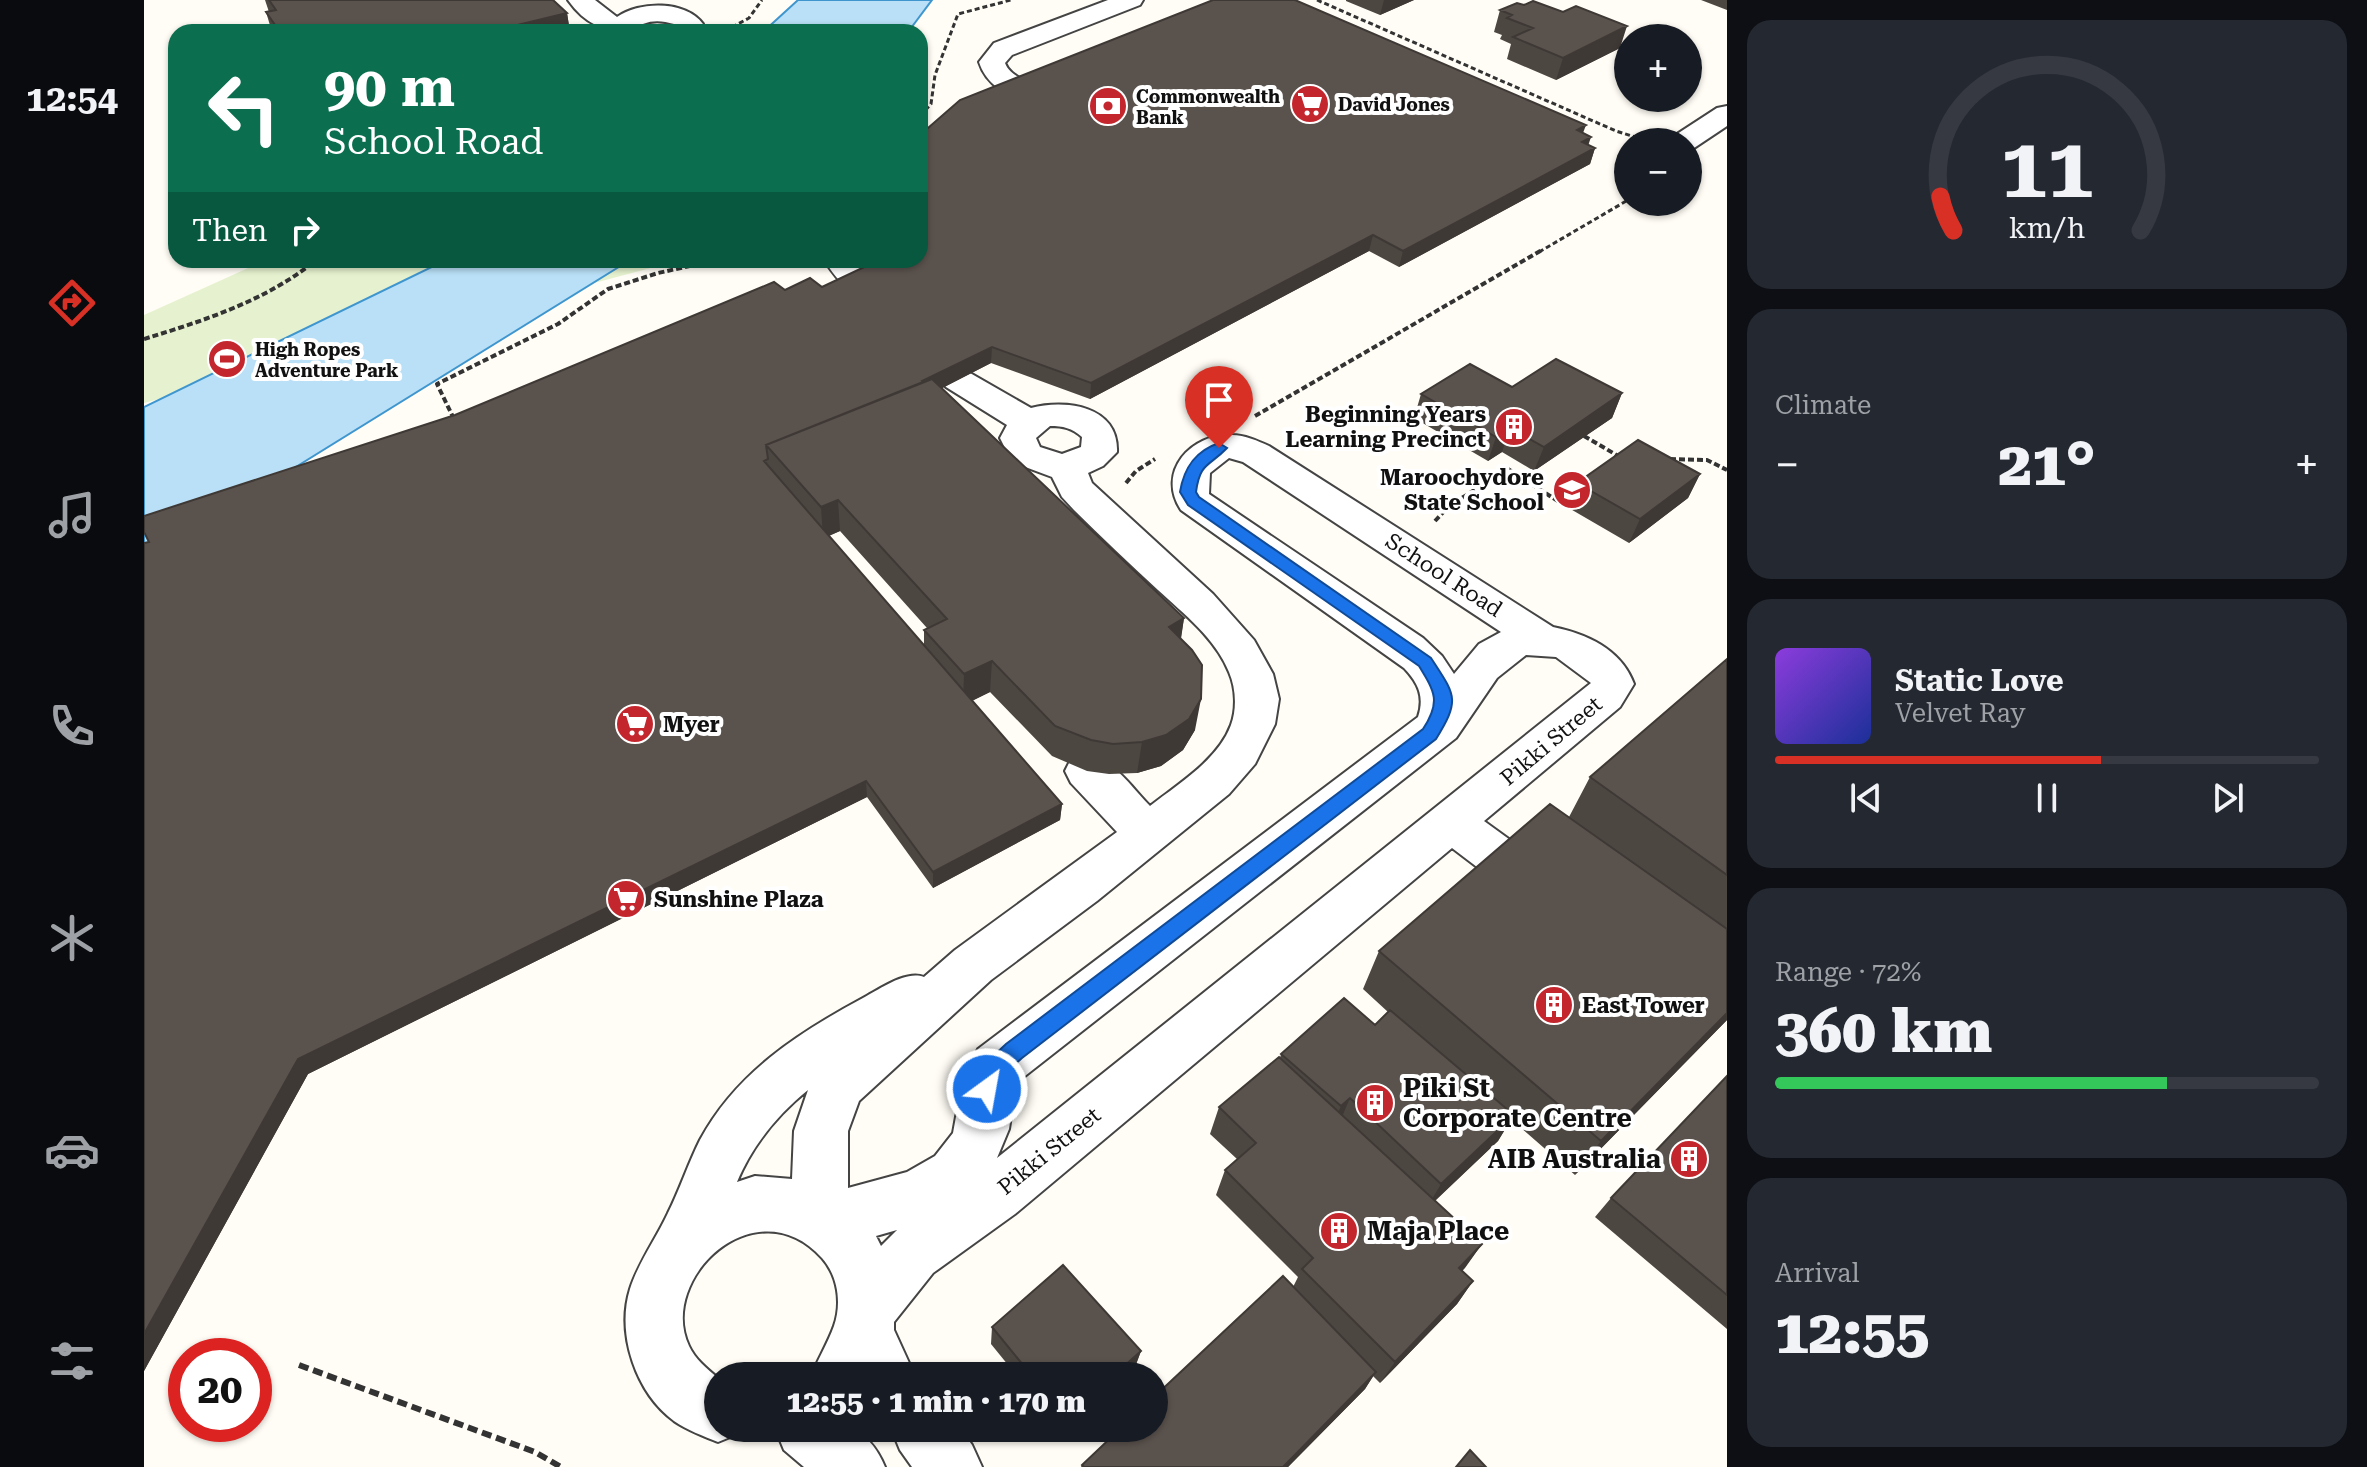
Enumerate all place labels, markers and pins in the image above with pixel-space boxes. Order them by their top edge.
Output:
supermarket icon: David Jones [1289,83,1331,125]
bank icon: Commonwealth Bank [1087,85,1129,127]
place label: Commonwealth Bank [1136,86,1280,128]
place label: David Jones [1338,94,1450,115]
sports icon: High Ropes Adventure Park [206,338,248,380]
place label: High Ropes Adventure Park [255,339,399,381]
pin [1185,366,1253,448]
place label: Beginning Years Learning Precinct [1285,402,1486,452]
building icon: Beginning Years Learning Precinct [1493,406,1535,448]
place label: Maroochydore State School [1380,465,1544,515]
school or university icon: Maroochydore State School [1551,469,1593,511]
supermarket icon: Myer [614,703,656,745]
place label: Myer [663,712,720,737]
supermarket icon: Sunshine Plaza [605,878,647,920]
place label: Sunshine Plaza [654,887,824,912]
building icon: East Tower [1533,984,1575,1026]
place label: East Tower [1582,993,1705,1018]
place label: Piki St Corporate Centre [1403,1073,1632,1133]
building icon: Piki St Corporate Centre [1354,1082,1396,1124]
building icon: AIB Australia [1668,1138,1710,1180]
place label: AIB Australia [1488,1144,1661,1174]
building icon: Maja Place [1318,1210,1360,1252]
place label: Maja Place [1367,1216,1509,1246]

